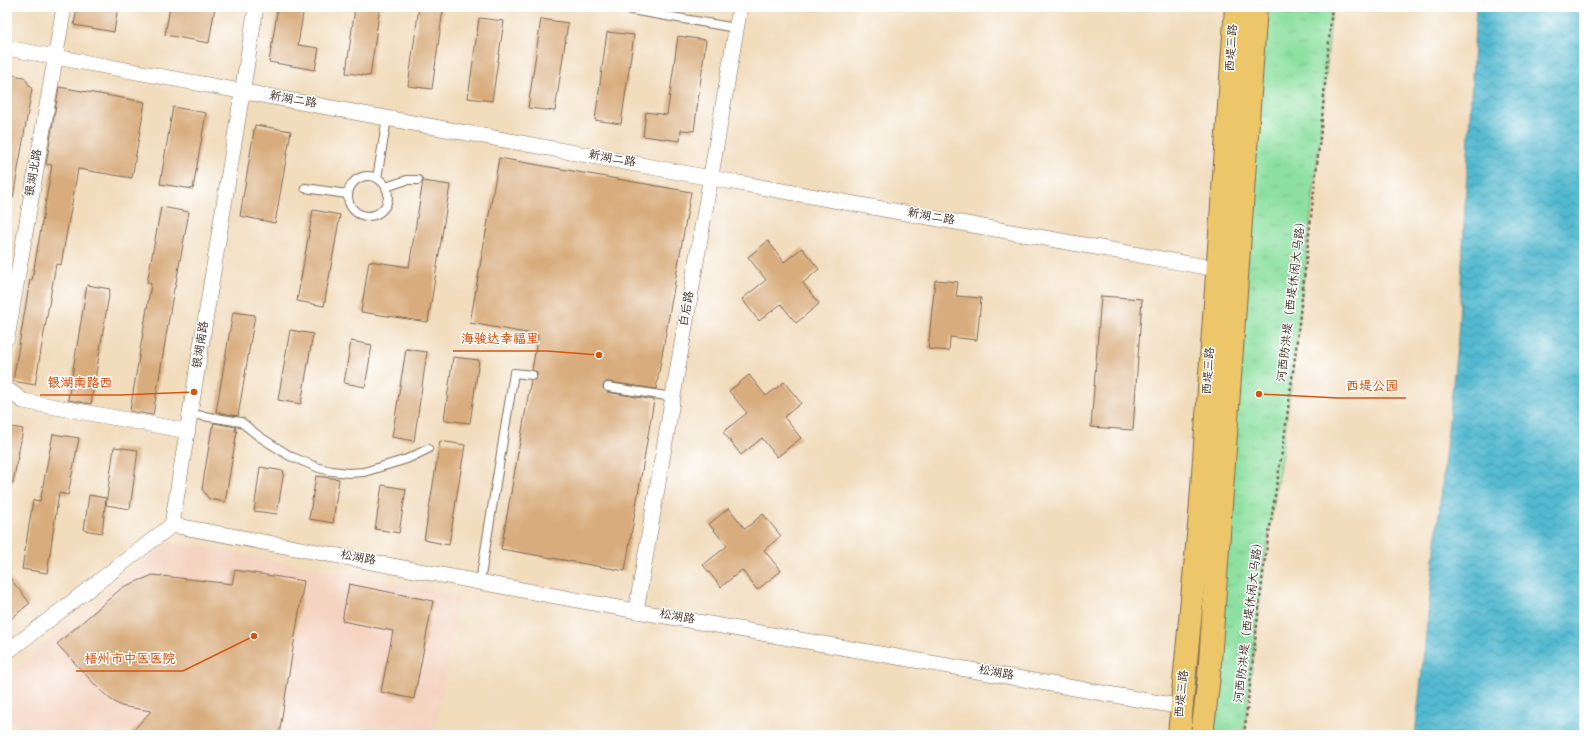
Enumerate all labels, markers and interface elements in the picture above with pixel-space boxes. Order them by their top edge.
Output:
street label: 西堤三路 [1223,23,1242,72]
street label: 新湖二路 [268,89,318,112]
street label: 银湖北路 [23,148,46,198]
street label: 新湖二路 [587,148,637,171]
street label: 新湖二路 [906,206,956,229]
street label: 河西防洪堤（西堤休闲大马路） [1275,215,1310,383]
street label: 白后路 [677,290,698,328]
street label: 银湖南路 [190,320,213,370]
callout: 海骏达幸福里 [453,326,547,351]
text: 海骏达幸福里 [461,332,539,348]
street label: 西堤三路 [1200,346,1219,395]
callout: 银湖南路西 [40,370,121,395]
callout: 西堤公园 [1338,373,1406,398]
text: 银湖南路西 [47,376,113,392]
text: 西堤公园 [1346,379,1398,395]
street label: 河西防洪堤（西堤休闲大马路） [1232,536,1267,704]
street label: 松湖路 [339,548,377,569]
street label: 松湖路 [658,607,696,628]
callout: 梧州市中医医院 [76,646,183,671]
text: 梧州市中医医院 [84,651,176,668]
street label: 松湖路 [977,663,1015,684]
street label: 西堤三路 [1173,669,1192,719]

